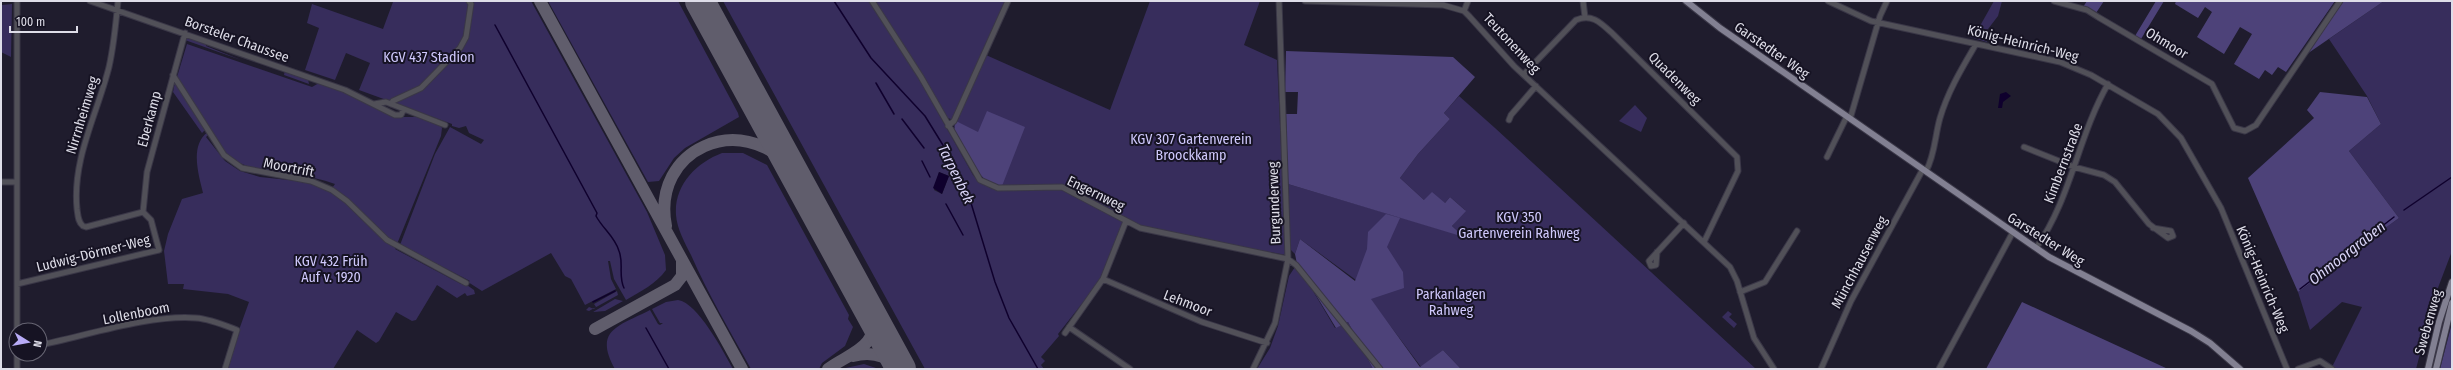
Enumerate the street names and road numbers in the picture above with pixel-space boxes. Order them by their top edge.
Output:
street label: Teutonenweg [1479,10,1544,77]
street label: Borsteler Chaussee [182,13,291,66]
street label: Garstedter Weg [1731,18,1813,83]
street label: König-Heinrich-Weg [1965,21,2081,66]
street label: Ohmoor [2142,24,2191,63]
street label: Quadenweg [1645,48,1705,108]
street label: Nirrnheimweg [63,74,102,156]
street label: Eberkamp [134,89,165,149]
street label: Kimbernstraße [2040,121,2087,206]
street label: Moortrift [262,154,316,181]
street label: Burgunderweg [1265,161,1284,245]
street label: Engernweg [1064,172,1128,215]
street label: Garstedter Weg [2004,209,2088,270]
street label: Münchhausenweg [1828,213,1891,311]
street label: König-Heinrich-Weg [2232,223,2293,335]
street label: Ludwig-Dörmer-Weg [34,231,152,276]
street label: Lehmoor [1161,286,1215,321]
street label: Swebenweg [2411,287,2446,357]
street label: Lollenboom [101,299,171,328]

